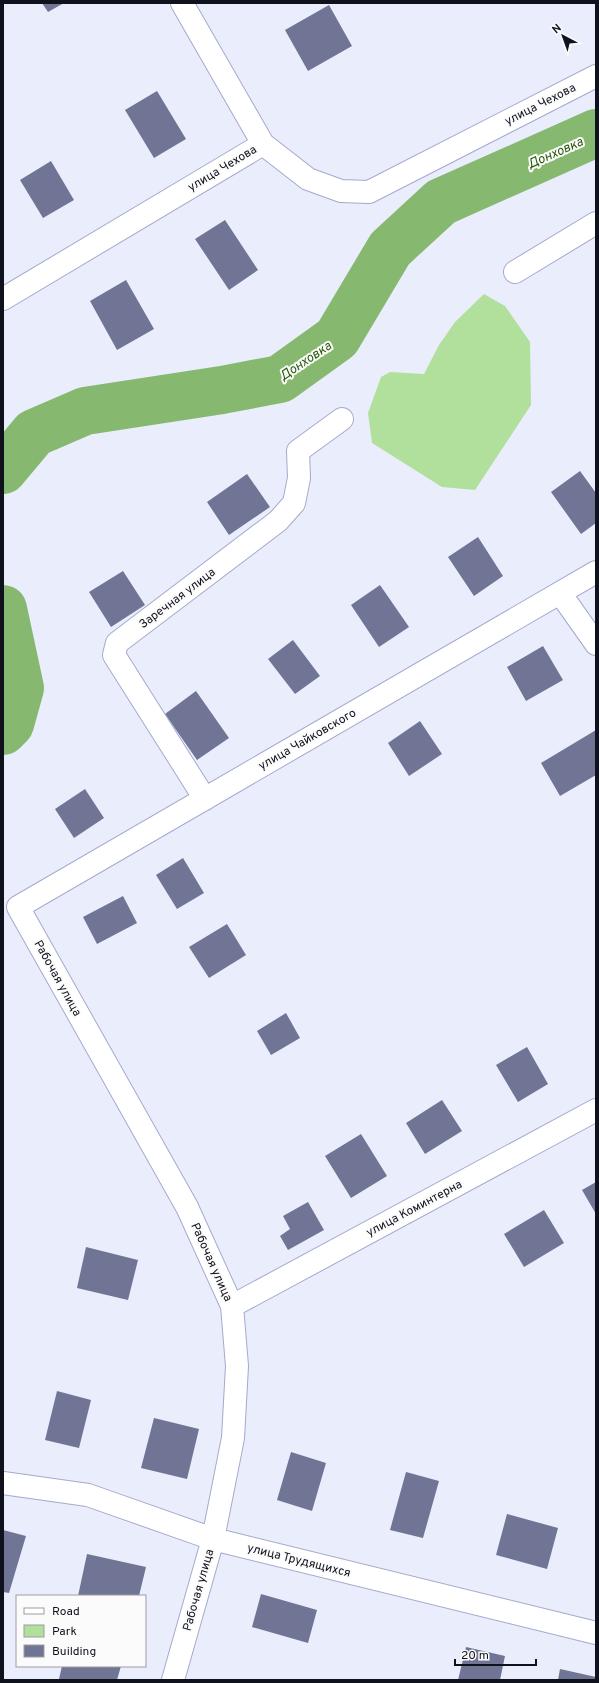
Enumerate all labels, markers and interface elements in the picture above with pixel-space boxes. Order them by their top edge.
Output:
north arrow [543,16,583,56]
text: N [550,21,565,37]
street label: улица Чехова [502,80,579,130]
water label: Донховка [526,134,586,173]
street label: улица Чехова [185,142,260,196]
water label: Донховка [277,338,335,385]
street label: Заречная улица [136,565,219,633]
street label: улица Чайковского [256,705,360,774]
street label: Рабочая улица [30,938,85,1019]
street label: улица Коминтерна [364,1177,465,1241]
street label: Рабочая улица [187,1220,236,1304]
street label: улица Трудящихся [245,1540,352,1582]
street label: Рабочая улица [180,1547,218,1633]
legend [16,1595,146,1667]
text: Road [52,1604,80,1620]
text: Park [52,1624,77,1640]
scale bar [455,1641,536,1667]
text: Building [52,1644,96,1660]
text: 20 m [461,1648,489,1664]

